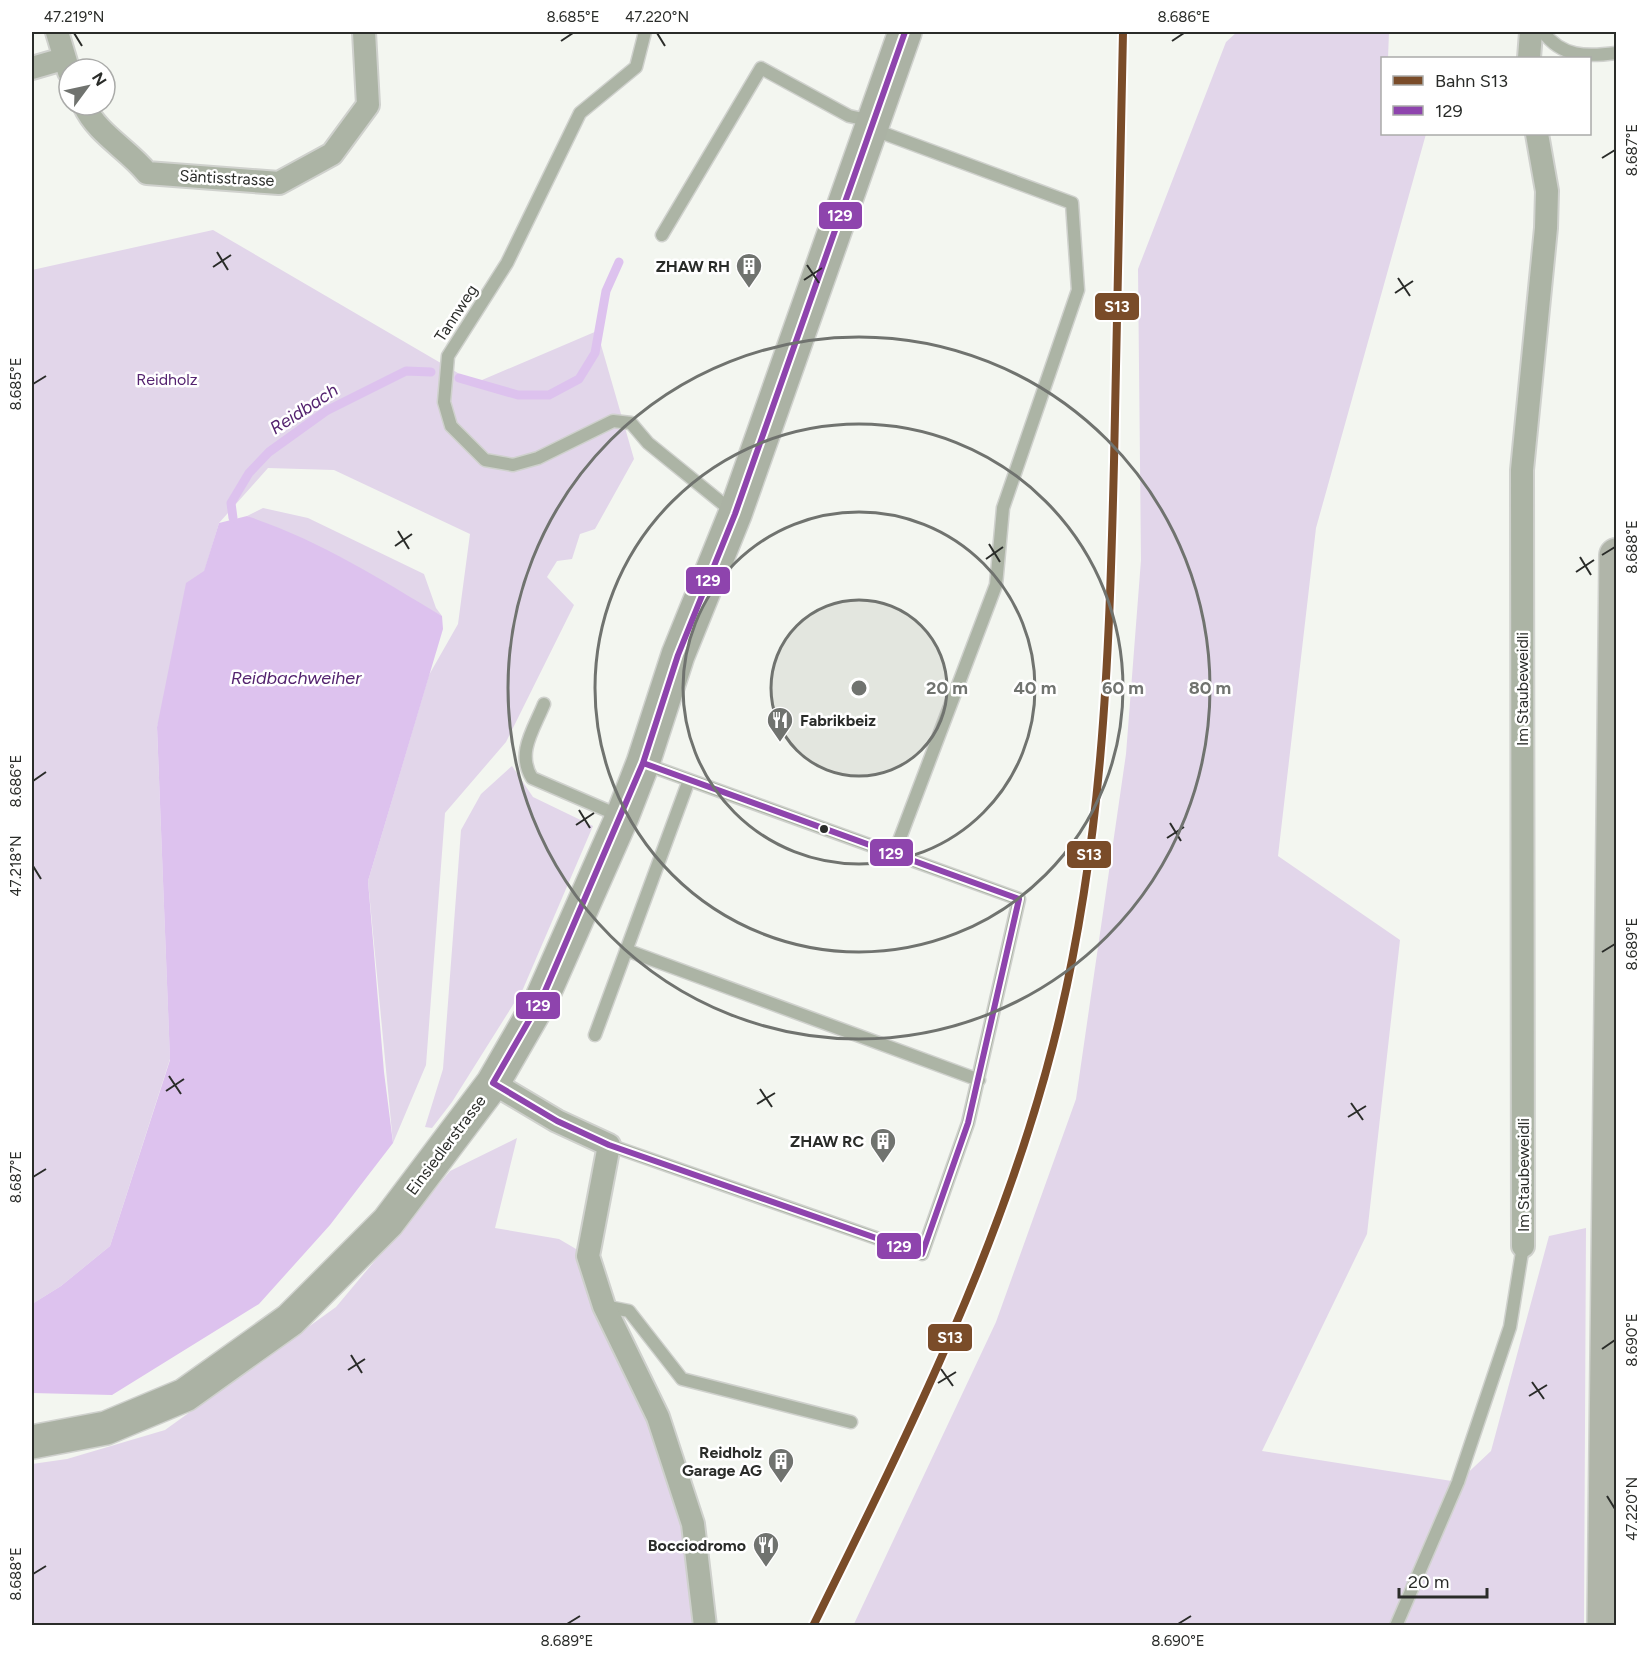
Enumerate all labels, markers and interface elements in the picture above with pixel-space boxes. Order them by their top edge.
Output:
text: 47.219°N [44,8,104,26]
text: 8.685°E [546,8,600,26]
text: 47.220°N [625,8,689,26]
text: 8.686°E [1158,8,1210,26]
north arrow [57,57,117,117]
legend [1381,57,1591,135]
text: N [88,69,110,89]
text: Bahn S13 [1435,70,1508,92]
text: 129 [1435,100,1463,122]
text: 8.687°E [1623,124,1641,176]
street label: Säntisstrasse [179,166,275,190]
line badge: 129 [818,201,863,230]
text: 129 [827,206,853,225]
building icon: ZHAW RH [734,251,764,289]
place label: ZHAW RH [656,257,730,276]
street label: Tannweg [431,281,481,345]
line badge: S13 [1094,292,1140,321]
text: S13 [1104,297,1130,316]
text: 8.685°E [7,357,25,411]
park label: Reidholz [136,370,198,389]
water label: Reidbach [266,379,342,439]
text: 8.688°E [1623,520,1641,574]
line badge: 129 [685,566,731,595]
text: 129 [695,571,721,590]
street label: Im Staubeweidli [1513,632,1532,746]
water label: Reidbachweiher [231,667,362,689]
text: 20 m [926,677,968,699]
text: 40 m [1013,677,1057,699]
text: 60 m [1102,677,1144,699]
text: 80 m [1189,677,1231,699]
centre of rings [849,678,869,698]
restaurant icon: Fabrikbeiz [765,705,795,743]
place label: Fabrikbeiz [800,711,876,730]
text: 8.686°E [7,755,25,807]
unlabelled marker [818,823,830,835]
text: 47.218°N [7,835,25,897]
line badge: 129 [869,838,914,867]
line badge: S13 [1066,840,1112,869]
text: 129 [878,844,904,863]
text: S13 [1076,845,1102,864]
text: 8.689°E [1623,918,1641,970]
line badge: 129 [515,991,561,1020]
text: 129 [525,996,551,1015]
street label: Einsiedlerstrasse [402,1091,490,1199]
street label: Im Staubeweidli [1514,1118,1533,1232]
building icon: ZHAW RC [868,1126,898,1164]
place label: ZHAW RC [790,1132,864,1151]
text: 8.687°E [7,1151,25,1203]
line badge: 129 [876,1232,922,1260]
text: 129 [886,1237,912,1256]
text: 8.690°E [1623,1313,1641,1367]
line badge: S13 [927,1323,973,1352]
text: S13 [937,1328,963,1347]
place label: Reidholz Garage AG [682,1443,762,1480]
building icon: Reidholz Garage AG [766,1446,796,1484]
text: 47.220°N [1623,1477,1641,1541]
restaurant icon: Bocciodromo [751,1530,781,1568]
place label: Bocciodromo [648,1536,746,1555]
text: 8.688°E [7,1547,25,1601]
scale bar [1399,1561,1488,1599]
text: 20 m [1408,1571,1449,1593]
text: 8.689°E [541,1632,593,1650]
text: 8.690°E [1151,1632,1205,1650]

